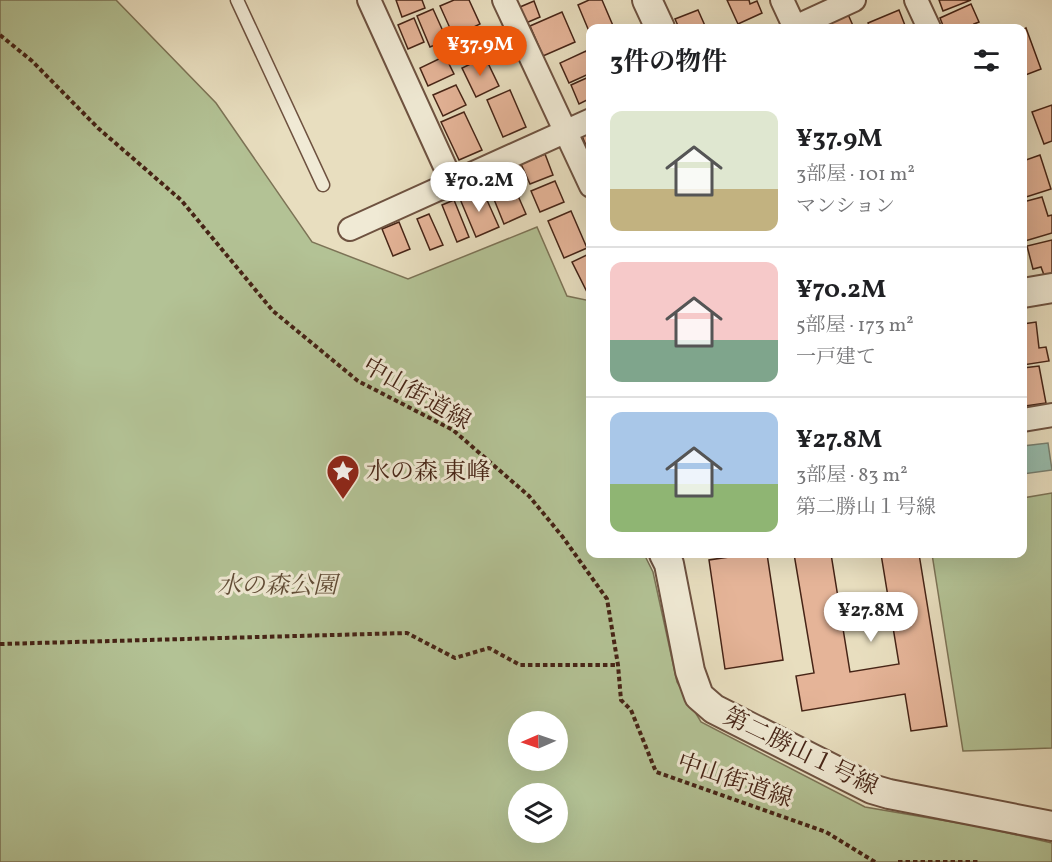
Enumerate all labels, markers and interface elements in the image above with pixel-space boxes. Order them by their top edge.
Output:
pin: ¥37.9M [431,26,529,77]
text: ¥37.9M [447,31,513,59]
icon: filters [970,44,1003,77]
text: 3件の物件 [610,45,727,81]
text: ¥37.9M [796,121,882,157]
icon: home [658,135,730,207]
text: 3部屋 · 101 m² [796,161,915,189]
pin: ¥70.2M [430,162,528,213]
text: ¥70.2M [444,167,514,195]
text: マンション [796,193,895,221]
text: ¥70.2M [796,272,886,308]
icon: home [658,286,730,358]
text: 5部屋 · 173 m² [796,312,914,340]
text: 一戸建て [796,344,876,372]
street label: 中山街道線 [356,350,476,439]
text: ¥27.8M [796,422,882,458]
icon: home [658,436,730,508]
place icon: 水の森 東峰 [325,453,361,500]
place label: 水の森 東峰 [366,456,491,490]
text: 3部屋 · 83 m² [796,462,908,490]
text: 第二勝山１号線 [796,494,936,522]
park label: 水の森公園 [217,570,341,604]
pin: ¥27.8M [822,592,920,643]
text: ¥27.8M [838,597,904,625]
street label: 第二勝山１号線 [717,701,883,805]
north arrow [508,711,568,771]
map controls [508,711,568,843]
street label: 中山街道線 [672,746,797,817]
button: layers [508,783,568,843]

